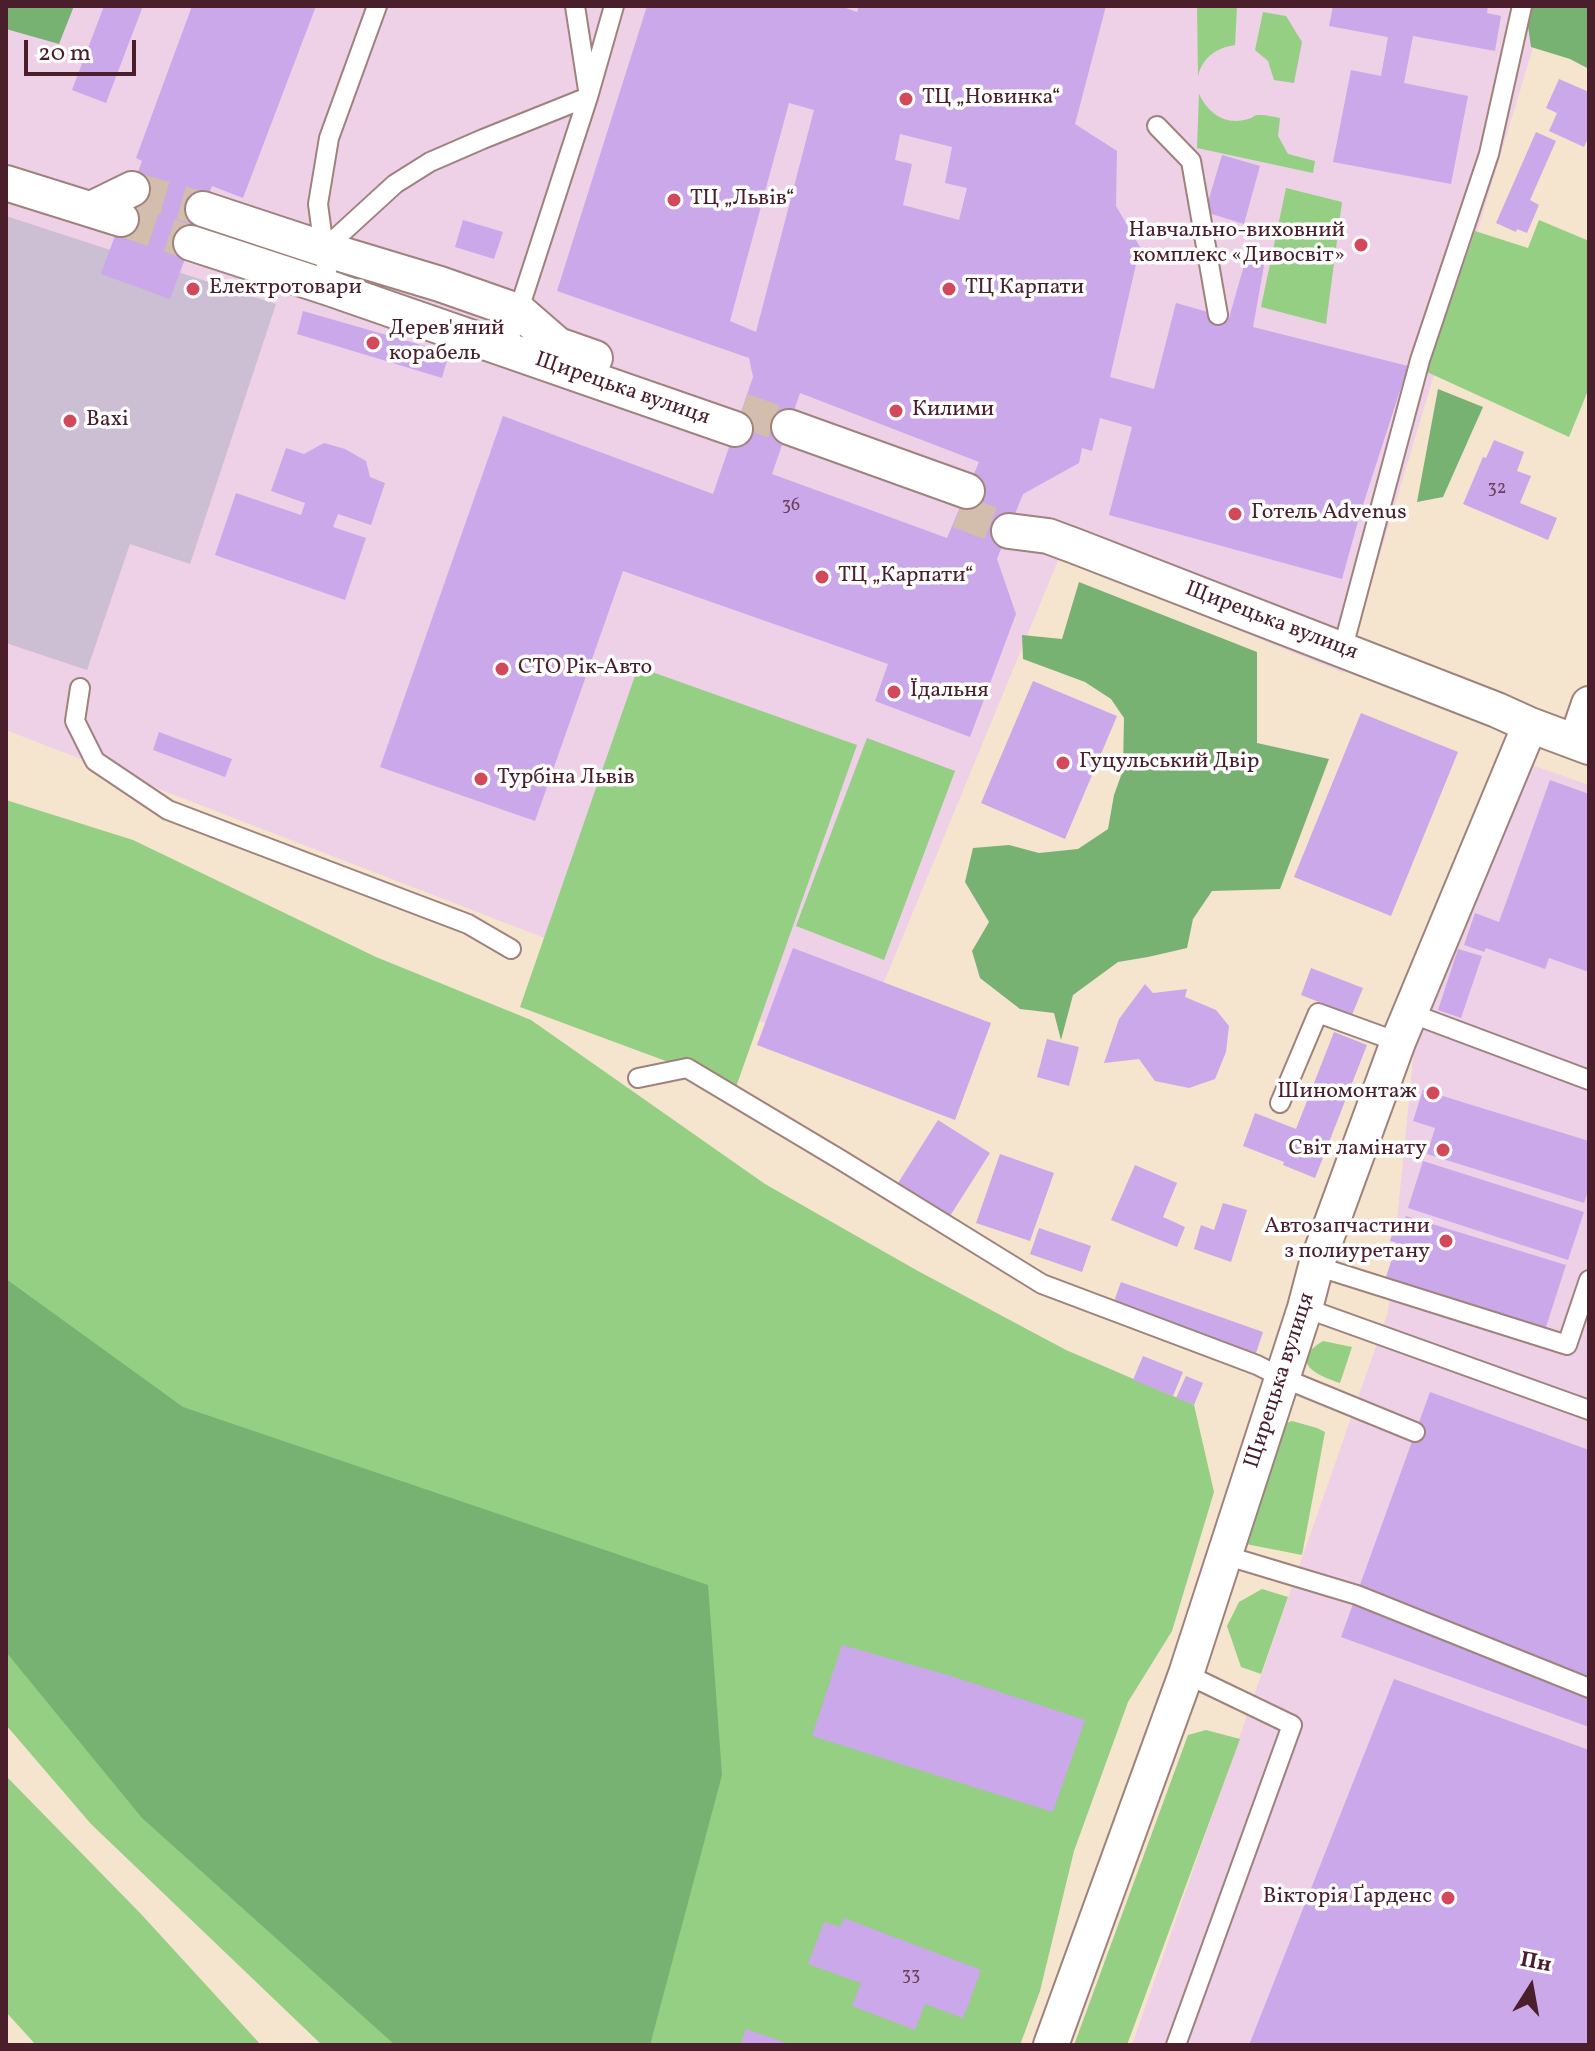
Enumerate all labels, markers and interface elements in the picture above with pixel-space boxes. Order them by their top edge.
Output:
scale bar [28,24,140,74]
text: 20 m [38,37,91,71]
place label: ТЦ „Новинка“ [922,86,1060,112]
marker: ТЦ „Новинка“ [897,90,915,108]
place label: ТЦ „Львів“ [690,187,794,213]
marker: ТЦ „Львів“ [665,191,683,209]
place label: Навчально-виховний комплекс «Дивосвіт» [1129,219,1345,270]
marker: Навчально-виховний комплекс «Дивосвіт» [1352,236,1370,254]
place label: Електротовари [209,276,362,302]
place label: ТЦ Карпати [965,276,1084,302]
marker: Електротовари [184,280,202,298]
marker: ТЦ Карпати [940,280,958,298]
place label: Дерев'яний корабель [389,317,504,368]
marker: Дерев'яний корабель [364,334,382,352]
street label: Щирецька вулиця [531,348,713,432]
place label: Килими [912,398,994,424]
marker: Килими [887,402,905,420]
place label: Baxi [86,408,129,434]
marker: Baxi [61,412,79,430]
house number: 32 [1488,479,1506,501]
house number: 36 [782,496,800,518]
place label: Готель Advenus [1251,501,1407,527]
marker: Готель Advenus [1226,505,1244,523]
place label: ТЦ „Карпати“ [838,564,974,590]
marker: ТЦ „Карпати“ [813,568,831,586]
street label: Щирецька вулиця [1181,577,1361,667]
place label: СТО Рік-Авто [518,656,652,682]
marker: СТО Рік-Авто [493,660,511,678]
place label: Їдальня [910,679,989,705]
marker: Їдальня [885,683,903,701]
place label: Гуцульський Двір [1079,750,1259,776]
marker: Гуцульський Двір [1054,754,1072,772]
place label: Турбіна Львів [497,766,635,792]
marker: Турбіна Львів [472,770,490,788]
place label: Шиномонтаж [1277,1080,1417,1106]
marker: Шиномонтаж [1424,1084,1442,1102]
place label: Світ ламінату [1288,1137,1427,1163]
marker: Світ ламінату [1434,1141,1452,1159]
place label: Автозапчастини з полиуретану [1264,1215,1430,1266]
marker: Автозапчастини з полиуретану [1437,1232,1455,1250]
street label: Щирецька вулиця [1240,1290,1322,1472]
place label: Вікторія Ґарденс [1263,1885,1432,1911]
marker: Вікторія Ґарденс [1439,1889,1457,1907]
text: Пн [1517,1945,1554,1981]
north arrow [1491,1947,1571,2027]
house number: 33 [902,1966,920,1988]

